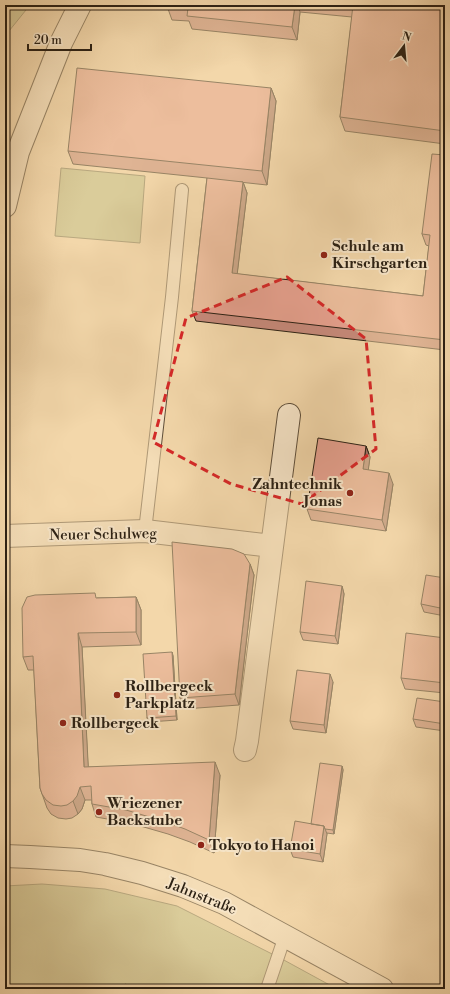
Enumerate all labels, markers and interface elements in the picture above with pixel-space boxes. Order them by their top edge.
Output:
scale bar [28,26,91,52]
north arrow [384,26,424,66]
text: N [400,29,413,45]
text: 20 m [34,33,62,48]
place label: Schule am Kirschgarten [332,237,428,273]
marker: Schule am Kirschgarten [319,250,329,260]
place label: Zahntechnik Jonas [252,475,343,511]
marker: Zahntechnik Jonas [345,488,355,498]
street label: Neuer Schulweg [49,524,157,545]
place label: Rollbergeck Parkplatz [125,677,214,713]
marker: Rollbergeck Parkplatz [112,690,122,700]
place label: Rollbergeck [71,714,160,733]
marker: Rollbergeck [58,718,68,728]
place label: Wriezener Backstube [106,794,183,830]
marker: Wriezener Backstube [94,807,104,817]
place label: Tokyo to Hanoi [209,836,315,855]
marker: Tokyo to Hanoi [196,840,206,850]
street label: Jahnstraße [163,873,240,919]

